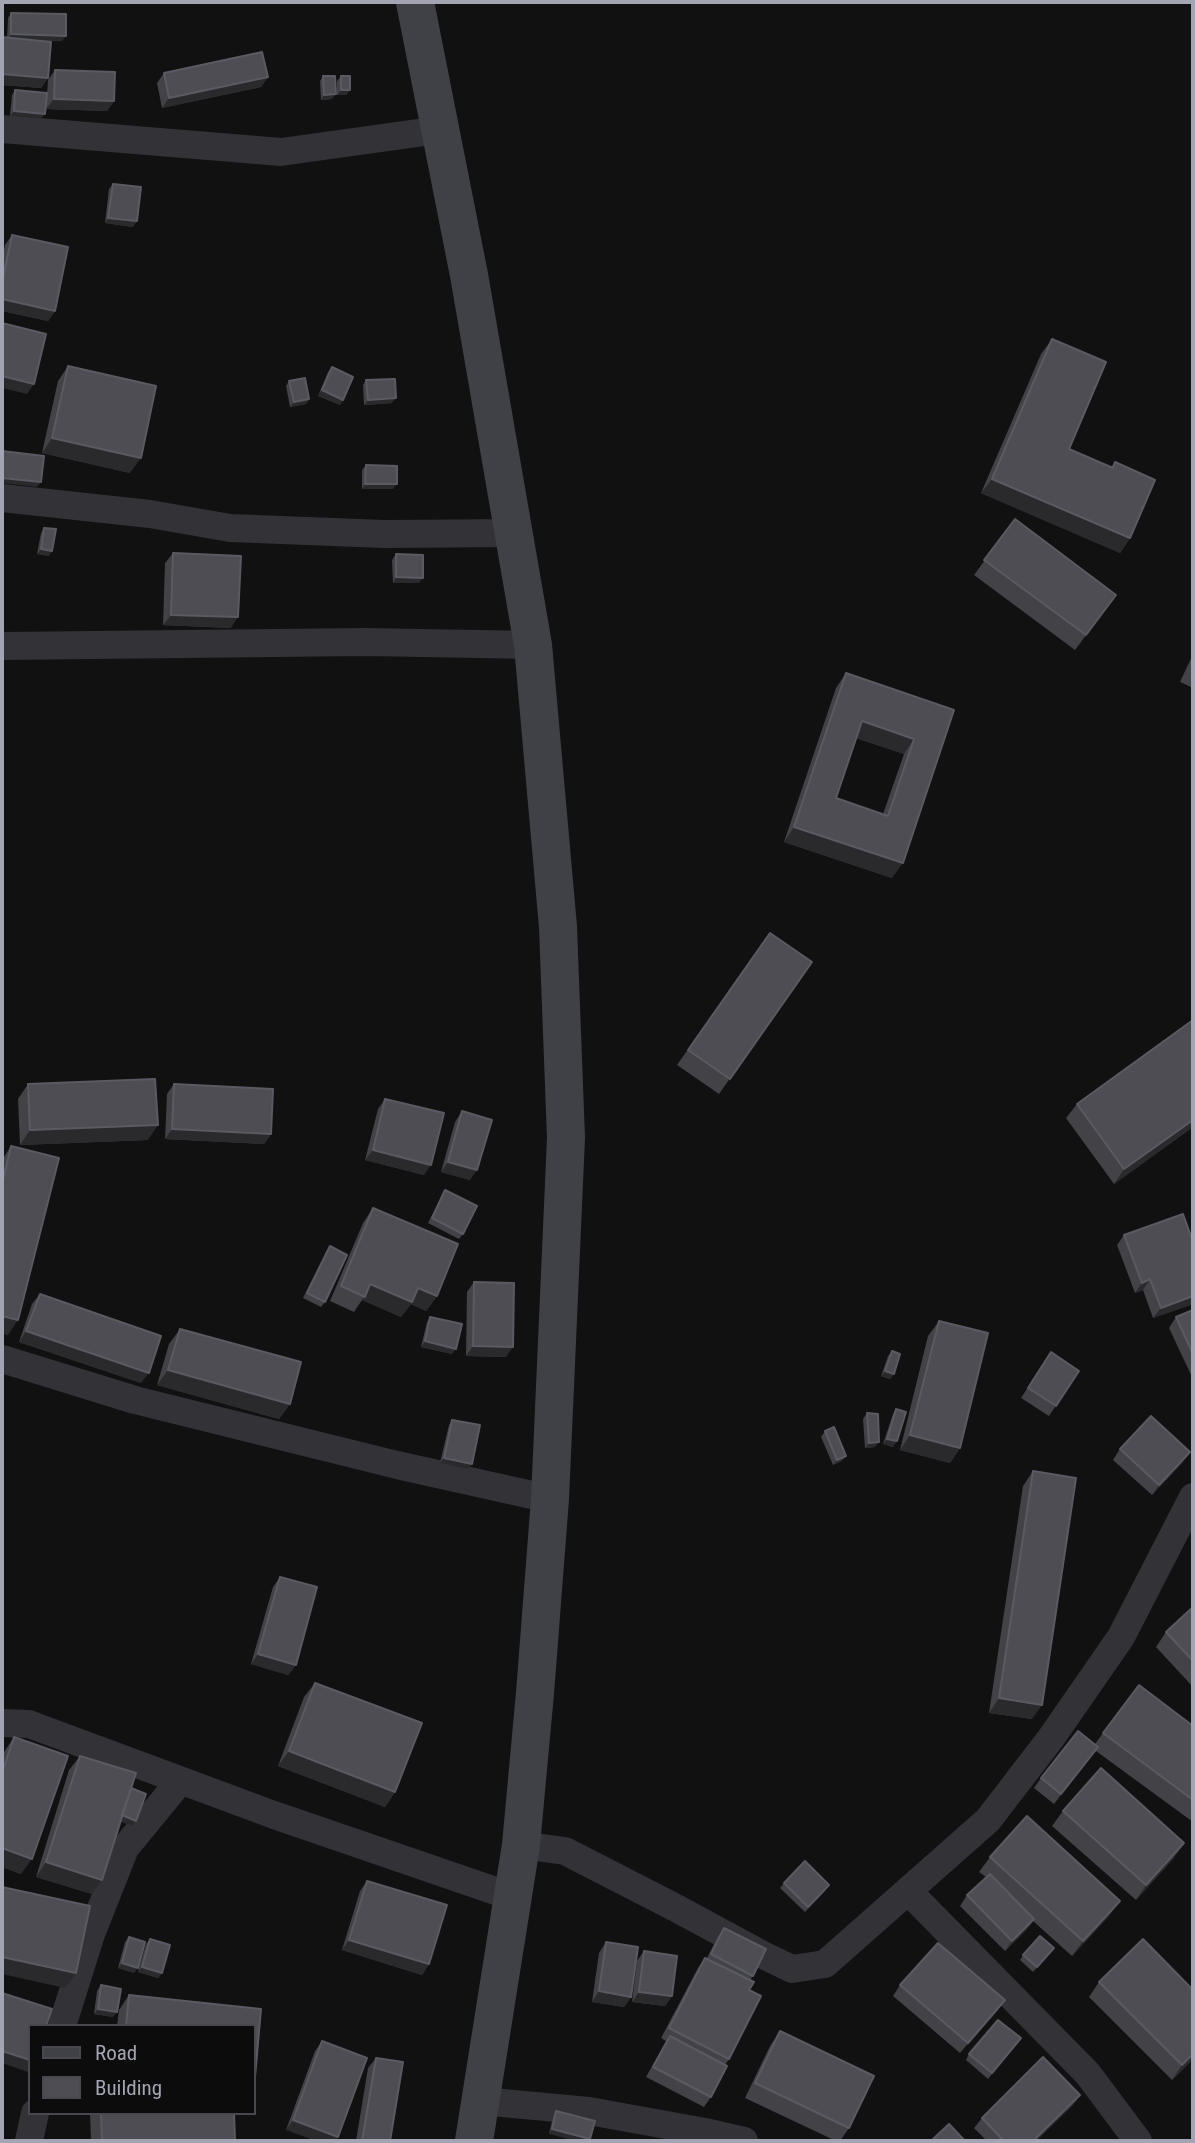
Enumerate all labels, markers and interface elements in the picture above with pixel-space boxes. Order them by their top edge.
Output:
legend [28,2024,256,2115]
text: Road [95,2041,137,2065]
text: Building [95,2076,162,2100]

